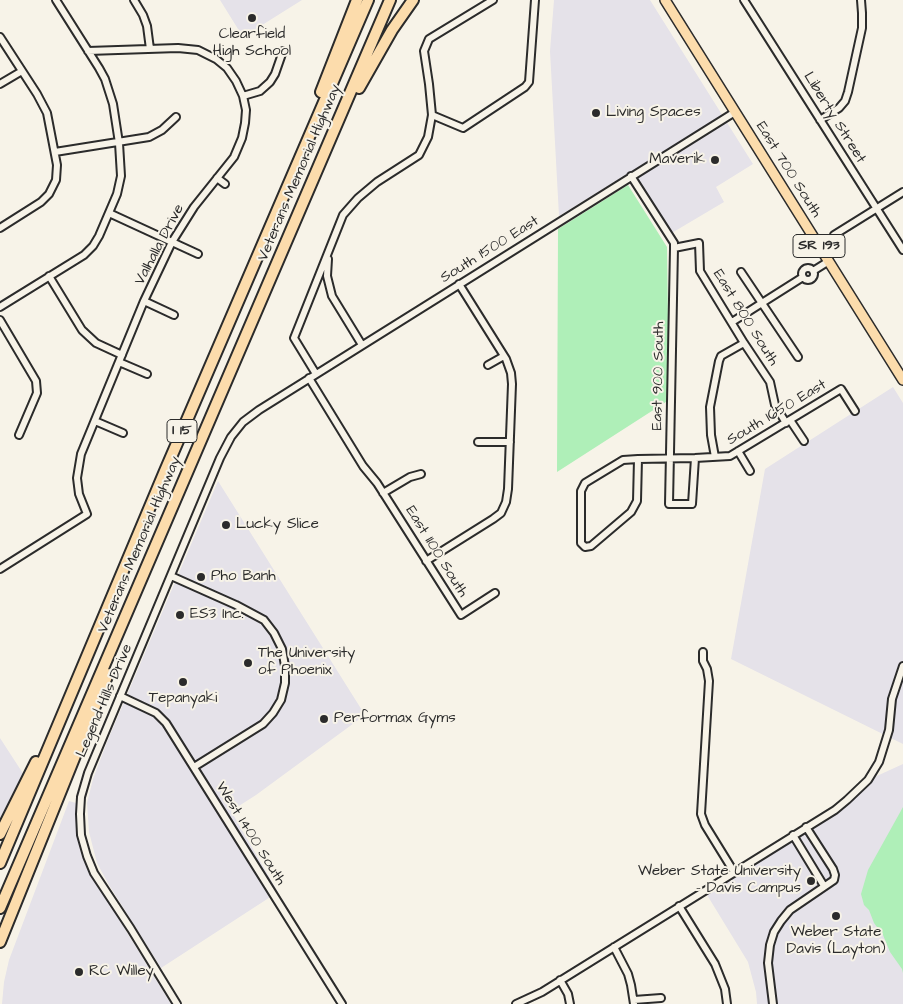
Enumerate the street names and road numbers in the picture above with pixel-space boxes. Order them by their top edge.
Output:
street label: Liberty Street [799,69,869,167]
street label: Veterans Memorial Highway [255,82,345,264]
street label: East 700 South [751,119,825,221]
street label: Valhalla Drive [131,201,189,289]
street label: South 1500 East [437,212,543,288]
road number: SR 193 [793,235,845,258]
street label: East 800 South [708,267,782,369]
street label: East 900 South [649,321,669,431]
street label: South 1650 East [724,376,830,450]
road number: I 15 [167,420,197,442]
street label: Veterans Memorial Highway [95,454,185,636]
street label: East 1100 South [401,503,471,601]
street label: Legend Hills Drive [73,642,137,760]
street label: West 1400 South [211,779,289,889]

